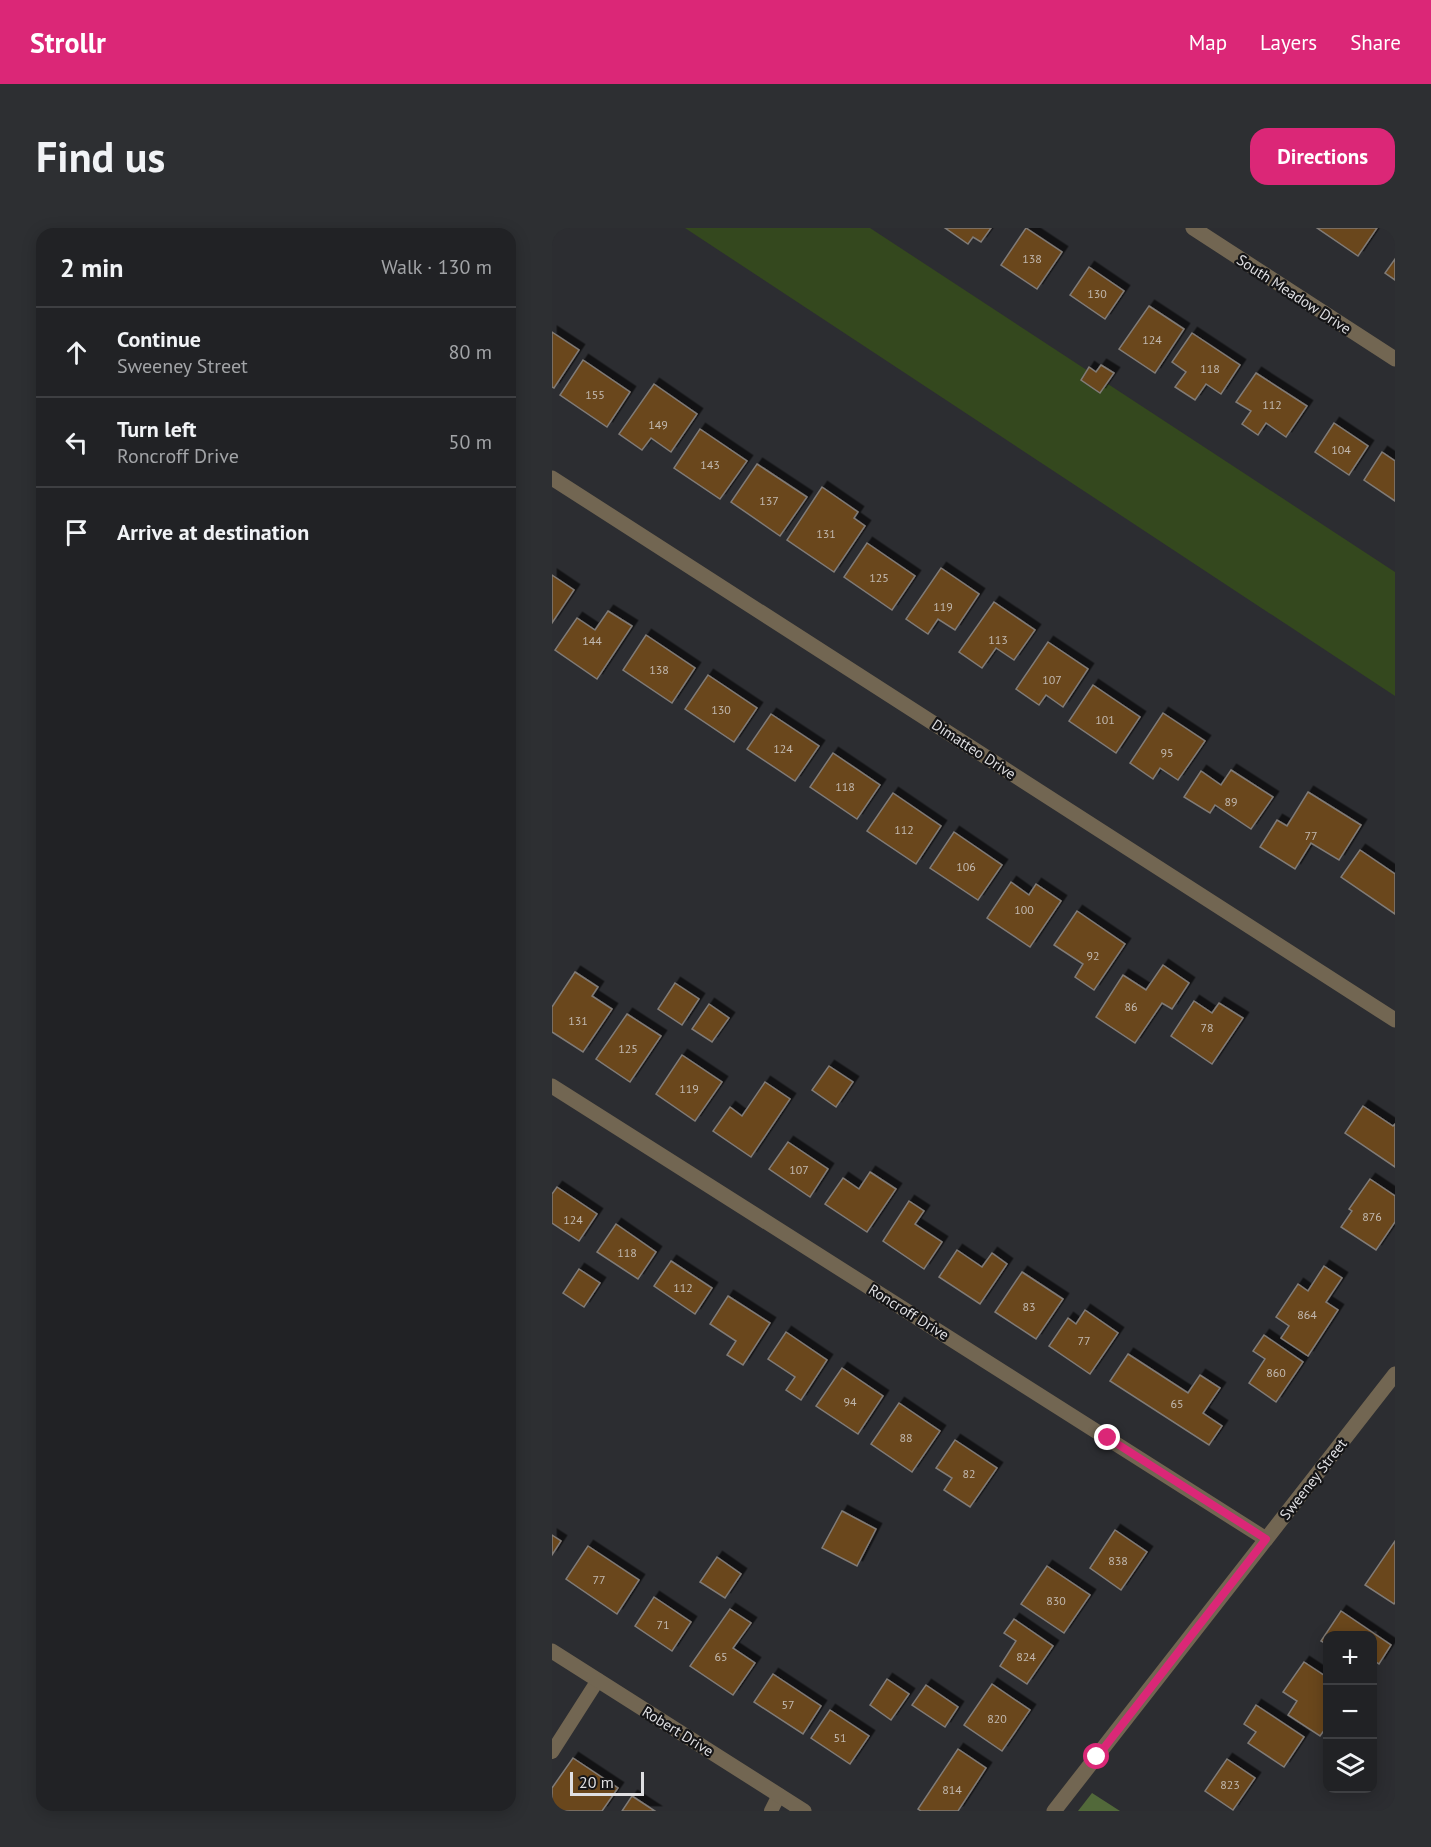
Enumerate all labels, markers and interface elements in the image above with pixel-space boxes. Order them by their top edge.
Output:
text: Strollr [30,24,106,61]
text: Map [1189,29,1227,56]
text: Layers [1260,29,1317,56]
text: Share [1350,29,1401,56]
button: Directions [1250,128,1395,185]
text: Find us [36,129,165,184]
street label: South Meadow Drive [1233,250,1355,338]
text: 2 min [60,251,123,284]
house number: 138 [1022,251,1042,266]
text: Walk · 130 m [381,254,492,280]
house number: 130 [1087,286,1107,301]
text: Continue [117,325,201,353]
house number: 124 [1142,332,1162,347]
icon: ahead [60,336,93,369]
text: 80 m [449,339,492,365]
text: Sweeney Street [117,353,248,379]
house number: 118 [1200,361,1220,376]
house number: 155 [585,387,605,402]
house number: 112 [1262,397,1282,412]
text: Turn left [117,415,197,443]
house number: 149 [648,417,668,432]
icon: left [60,426,93,459]
text: 50 m [449,429,492,455]
house number: 104 [1331,442,1351,457]
text: Roncroff Drive [117,443,239,469]
house number: 143 [700,457,720,472]
house number: 137 [759,493,779,508]
icon: arrive [60,516,93,549]
text: Arrive at destination [117,518,309,546]
house number: 131 [816,526,836,541]
house number: 125 [869,570,889,585]
house number: 119 [933,599,953,614]
house number: 113 [988,632,1008,647]
house number: 144 [582,633,602,648]
house number: 138 [649,662,669,677]
house number: 107 [1042,672,1062,687]
house number: 130 [711,702,731,717]
house number: 101 [1095,712,1115,727]
street label: Dimatteo Drive [928,715,1020,783]
house number: 124 [773,741,793,756]
house number: 95 [1160,745,1174,760]
house number: 118 [835,779,855,794]
house number: 89 [1224,794,1238,809]
house number: 112 [894,822,914,837]
house number: 77 [1304,828,1318,843]
house number: 106 [956,859,976,874]
house number: 100 [1014,902,1034,917]
house number: 92 [1086,948,1100,963]
house number: 86 [1124,999,1138,1014]
house number: 131 [568,1013,588,1028]
house number: 78 [1200,1020,1214,1035]
house number: 125 [618,1041,638,1056]
house number: 119 [679,1081,699,1096]
house number: 107 [789,1162,809,1177]
house number: 876 [1362,1209,1382,1224]
house number: 124 [563,1212,583,1227]
house number: 118 [617,1245,637,1260]
house number: 112 [673,1280,693,1295]
street label: Roncroff Drive [865,1280,953,1344]
house number: 83 [1022,1299,1036,1314]
house number: 864 [1297,1307,1317,1322]
house number: 77 [1077,1333,1091,1348]
house number: 860 [1266,1365,1286,1380]
house number: 94 [843,1394,857,1409]
house number: 65 [1170,1396,1184,1411]
route end [1094,1424,1120,1450]
house number: 88 [899,1430,913,1445]
street label: Sweeney Street [1275,1434,1351,1524]
house number: 82 [962,1466,976,1481]
house number: 838 [1108,1553,1128,1568]
house number: 77 [592,1572,606,1587]
house number: 830 [1046,1593,1066,1608]
house number: 71 [656,1617,670,1632]
map controls [1323,1631,1377,1793]
button: + [1323,1631,1377,1685]
house number: 65 [714,1649,728,1664]
house number: 824 [1016,1649,1036,1664]
button: − [1323,1685,1377,1739]
house number: 57 [781,1697,795,1712]
street label: Robert Drive [639,1702,717,1760]
house number: 820 [987,1711,1007,1726]
house number: 51 [833,1730,847,1745]
button: layers [1323,1739,1377,1793]
route start [1083,1743,1109,1769]
scale bar [570,1769,644,1796]
text: 20 m [579,1772,614,1792]
house number: 823 [1220,1777,1240,1792]
house number: 814 [942,1782,962,1797]

